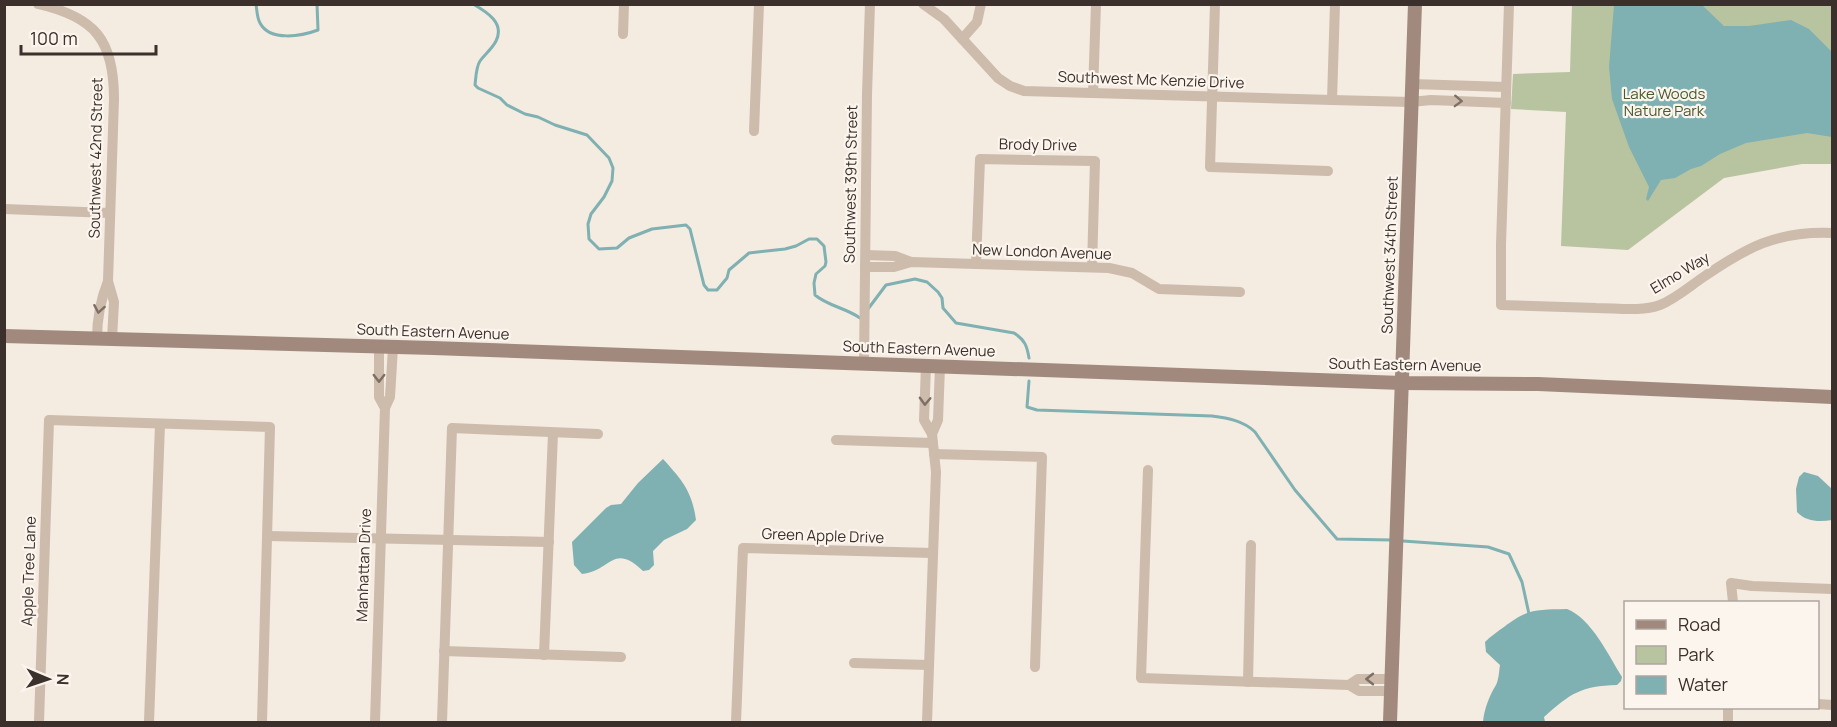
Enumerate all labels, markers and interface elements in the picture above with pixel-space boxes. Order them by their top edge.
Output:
scale bar [21,18,156,56]
text: 100 m [30,26,78,50]
street label: Southwest Mc Kenzie Drive [1057,66,1245,93]
street label: Southwest 42nd Street [84,77,107,239]
park label: Lake Woods Nature Park [1623,83,1705,121]
one-way arrow [1454,95,1463,107]
street label: Southwest 39th Street [839,105,862,263]
street label: Brody Drive [999,133,1078,156]
street label: Southwest 34th Street [1376,176,1403,334]
street label: New London Avenue [972,239,1112,264]
street label: Elmo Way [1646,247,1713,299]
one-way arrow [93,304,106,314]
street label: South Eastern Avenue [356,318,510,345]
street label: South Eastern Avenue [842,335,996,362]
street label: South Eastern Avenue [1328,353,1482,376]
one-way arrow [373,374,385,383]
one-way arrow [919,396,931,405]
street label: Manhattan Drive [351,508,376,622]
street label: Apple Tree Lane [16,515,41,626]
street label: Green Apple Drive [761,523,885,548]
legend [1624,601,1819,709]
text: Road [1678,612,1721,636]
text: Park [1678,642,1715,666]
north arrow [18,649,78,709]
text: Water [1678,672,1728,696]
text: N [52,673,74,686]
one-way arrow [1365,673,1374,685]

